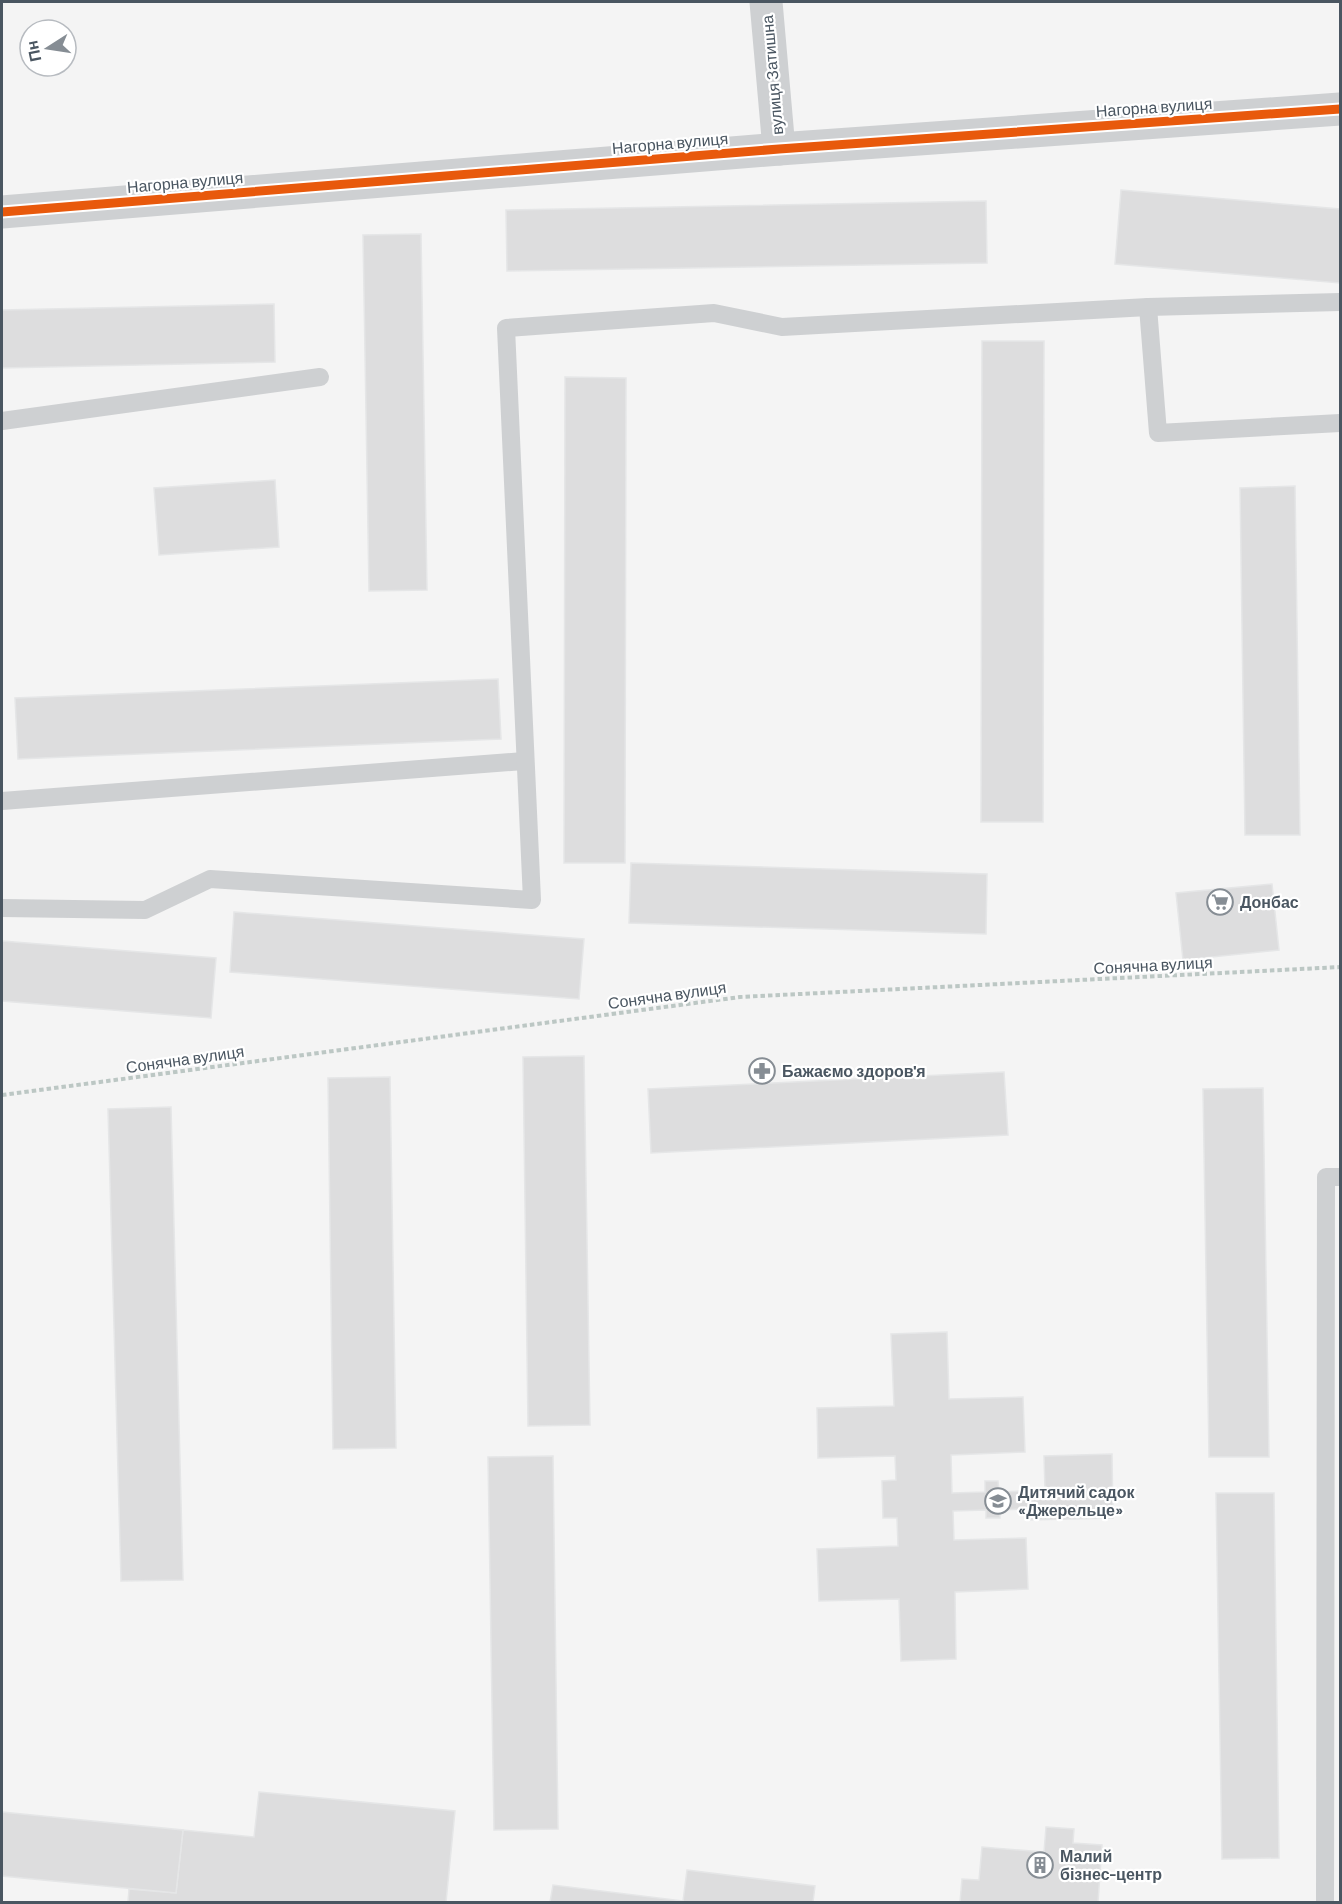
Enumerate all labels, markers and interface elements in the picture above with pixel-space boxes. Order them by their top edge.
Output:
street label: вулиця Затишна [757,14,786,136]
north arrow [18,18,78,78]
text: Пн [21,39,44,64]
street label: Нагорна вулиця [1095,93,1213,120]
street label: Нагорна вулиця [611,128,729,157]
street label: Нагорна вулиця [126,167,244,196]
supermarket icon: Донбас [1205,887,1235,917]
place label: Донбас [1240,892,1299,911]
street label: Сонячна вулиця [1093,952,1213,977]
street label: Сонячна вулиця [607,977,727,1012]
street label: Сонячна вулиця [125,1041,245,1076]
pharmacy icon: Бажаємо здоров'я [747,1056,777,1086]
place label: Бажаємо здоров'я [782,1061,926,1080]
place label: Дитячий садок «Джерельце» [1018,1482,1135,1519]
school or university icon: Дитячий садок «Джерельце» [983,1486,1013,1516]
place label: Малий бізнес-центр [1060,1846,1162,1883]
building icon: Малий бізнес-центр [1025,1850,1055,1880]

